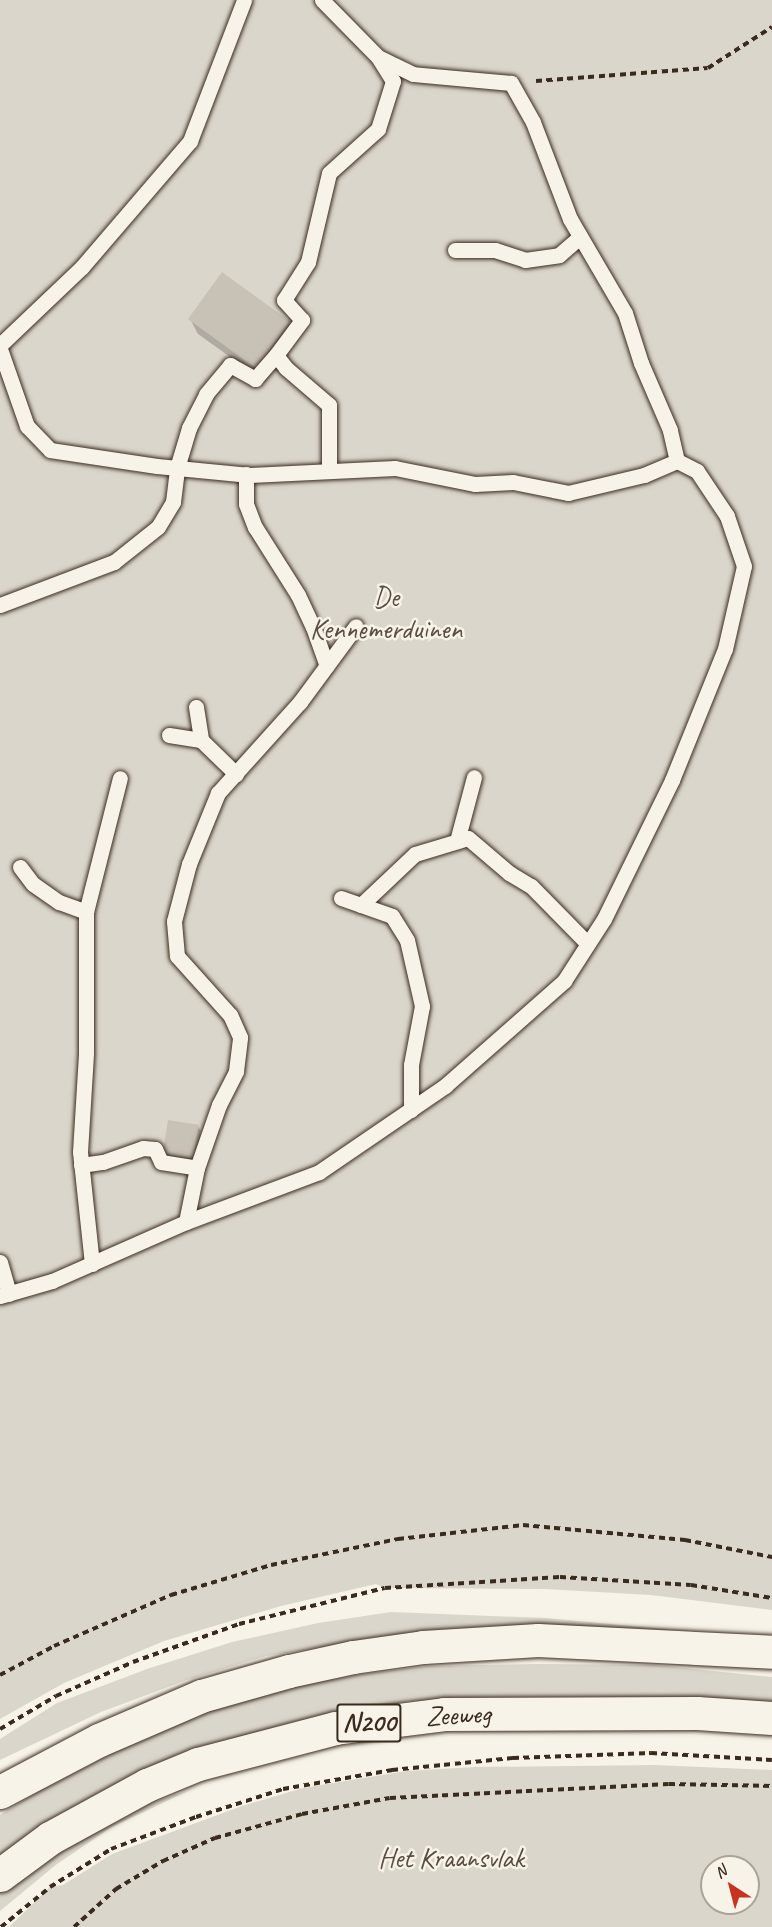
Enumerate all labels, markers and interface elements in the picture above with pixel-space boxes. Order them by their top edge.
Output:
park label: De Kennemerduinen [310,580,462,646]
street label: Zeeweg [425,1697,491,1733]
road number: N200 [336,1699,402,1747]
park label: Het Kraansvlak [378,1841,524,1875]
north arrow [700,1855,760,1915]
text: N [711,1861,730,1883]

